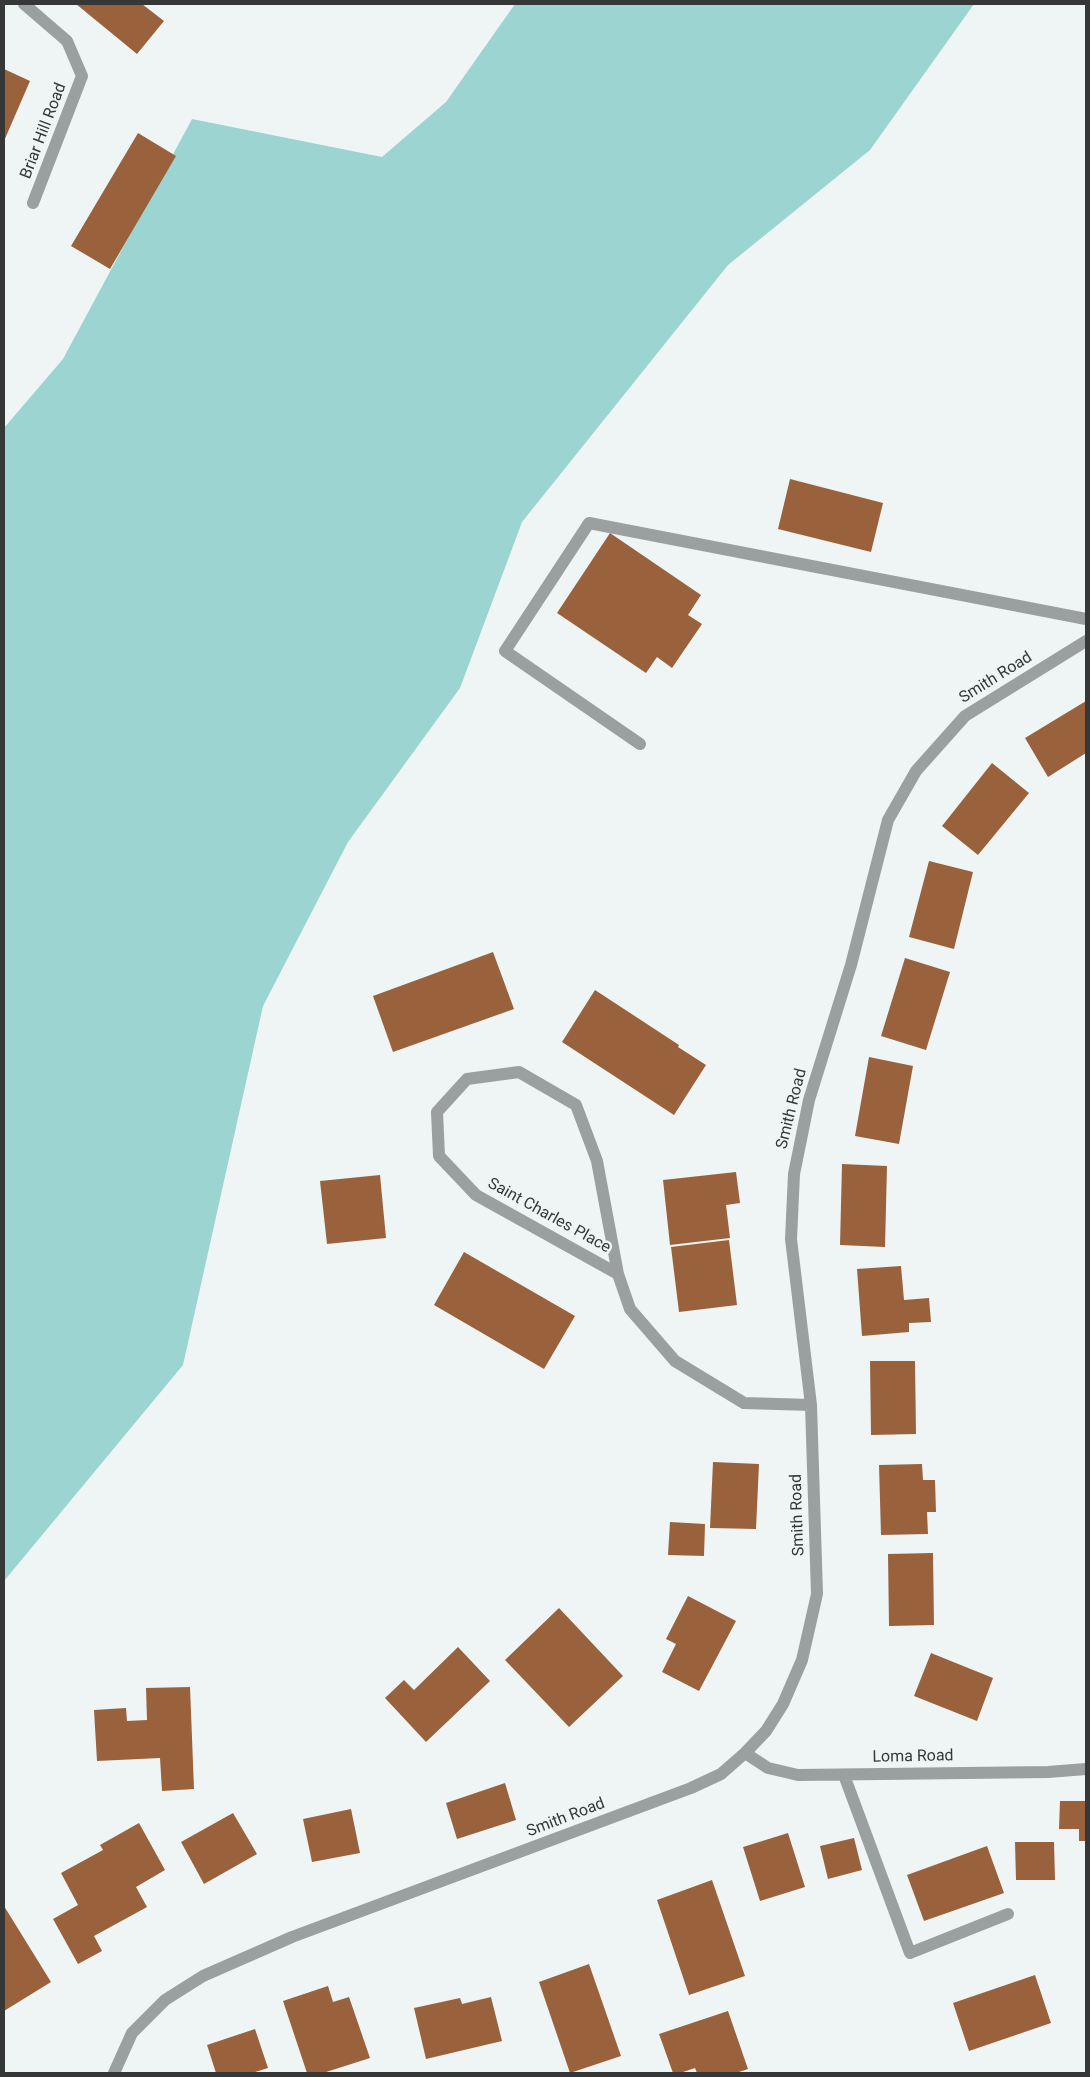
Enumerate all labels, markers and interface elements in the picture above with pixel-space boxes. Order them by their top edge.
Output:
street label: Briar Hill Road [17,80,71,182]
street label: Smith Road [956,648,1036,708]
street label: Smith Road [773,1067,811,1151]
street label: Saint Charles Place [484,1174,614,1258]
street label: Smith Road [787,1474,809,1556]
street label: Loma Road [872,1747,954,1767]
street label: Smith Road [524,1794,608,1842]

